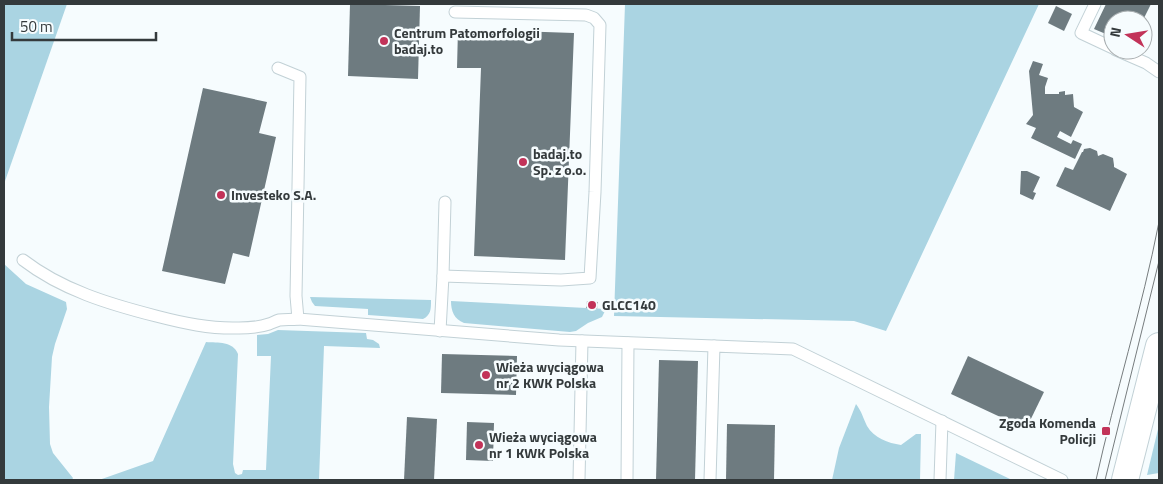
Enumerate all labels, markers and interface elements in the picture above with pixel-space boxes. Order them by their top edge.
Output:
scale bar [12,10,156,42]
north arrow [1103,10,1153,60]
text: 50 m [20,15,53,38]
place label: Centrum Patomorfologii badaj.to [394,22,540,59]
text: N [1104,25,1126,39]
marker: Centrum Patomorfologii badaj.to [378,35,390,47]
place label: badaj.to Sp. z o.o. [533,143,586,180]
marker: badaj.to Sp. z o.o. [517,156,529,168]
place label: Investeko S.A. [231,184,316,205]
marker: Investeko S.A. [215,189,227,201]
place label: GLCC140 [602,294,656,315]
marker: GLCC140 [586,299,598,311]
place label: Wieża wyciągowa nr 2 KWK Polska [496,356,604,393]
marker: Wieża wyciągowa nr 2 KWK Polska [480,369,492,381]
place label: Zgoda Komenda Policji [999,412,1096,449]
marker: Zgoda Komenda Policji [1100,425,1112,437]
place label: Wieża wyciągowa nr 1 KWK Polska [489,426,597,463]
marker: Wieża wyciągowa nr 1 KWK Polska [473,439,485,451]

